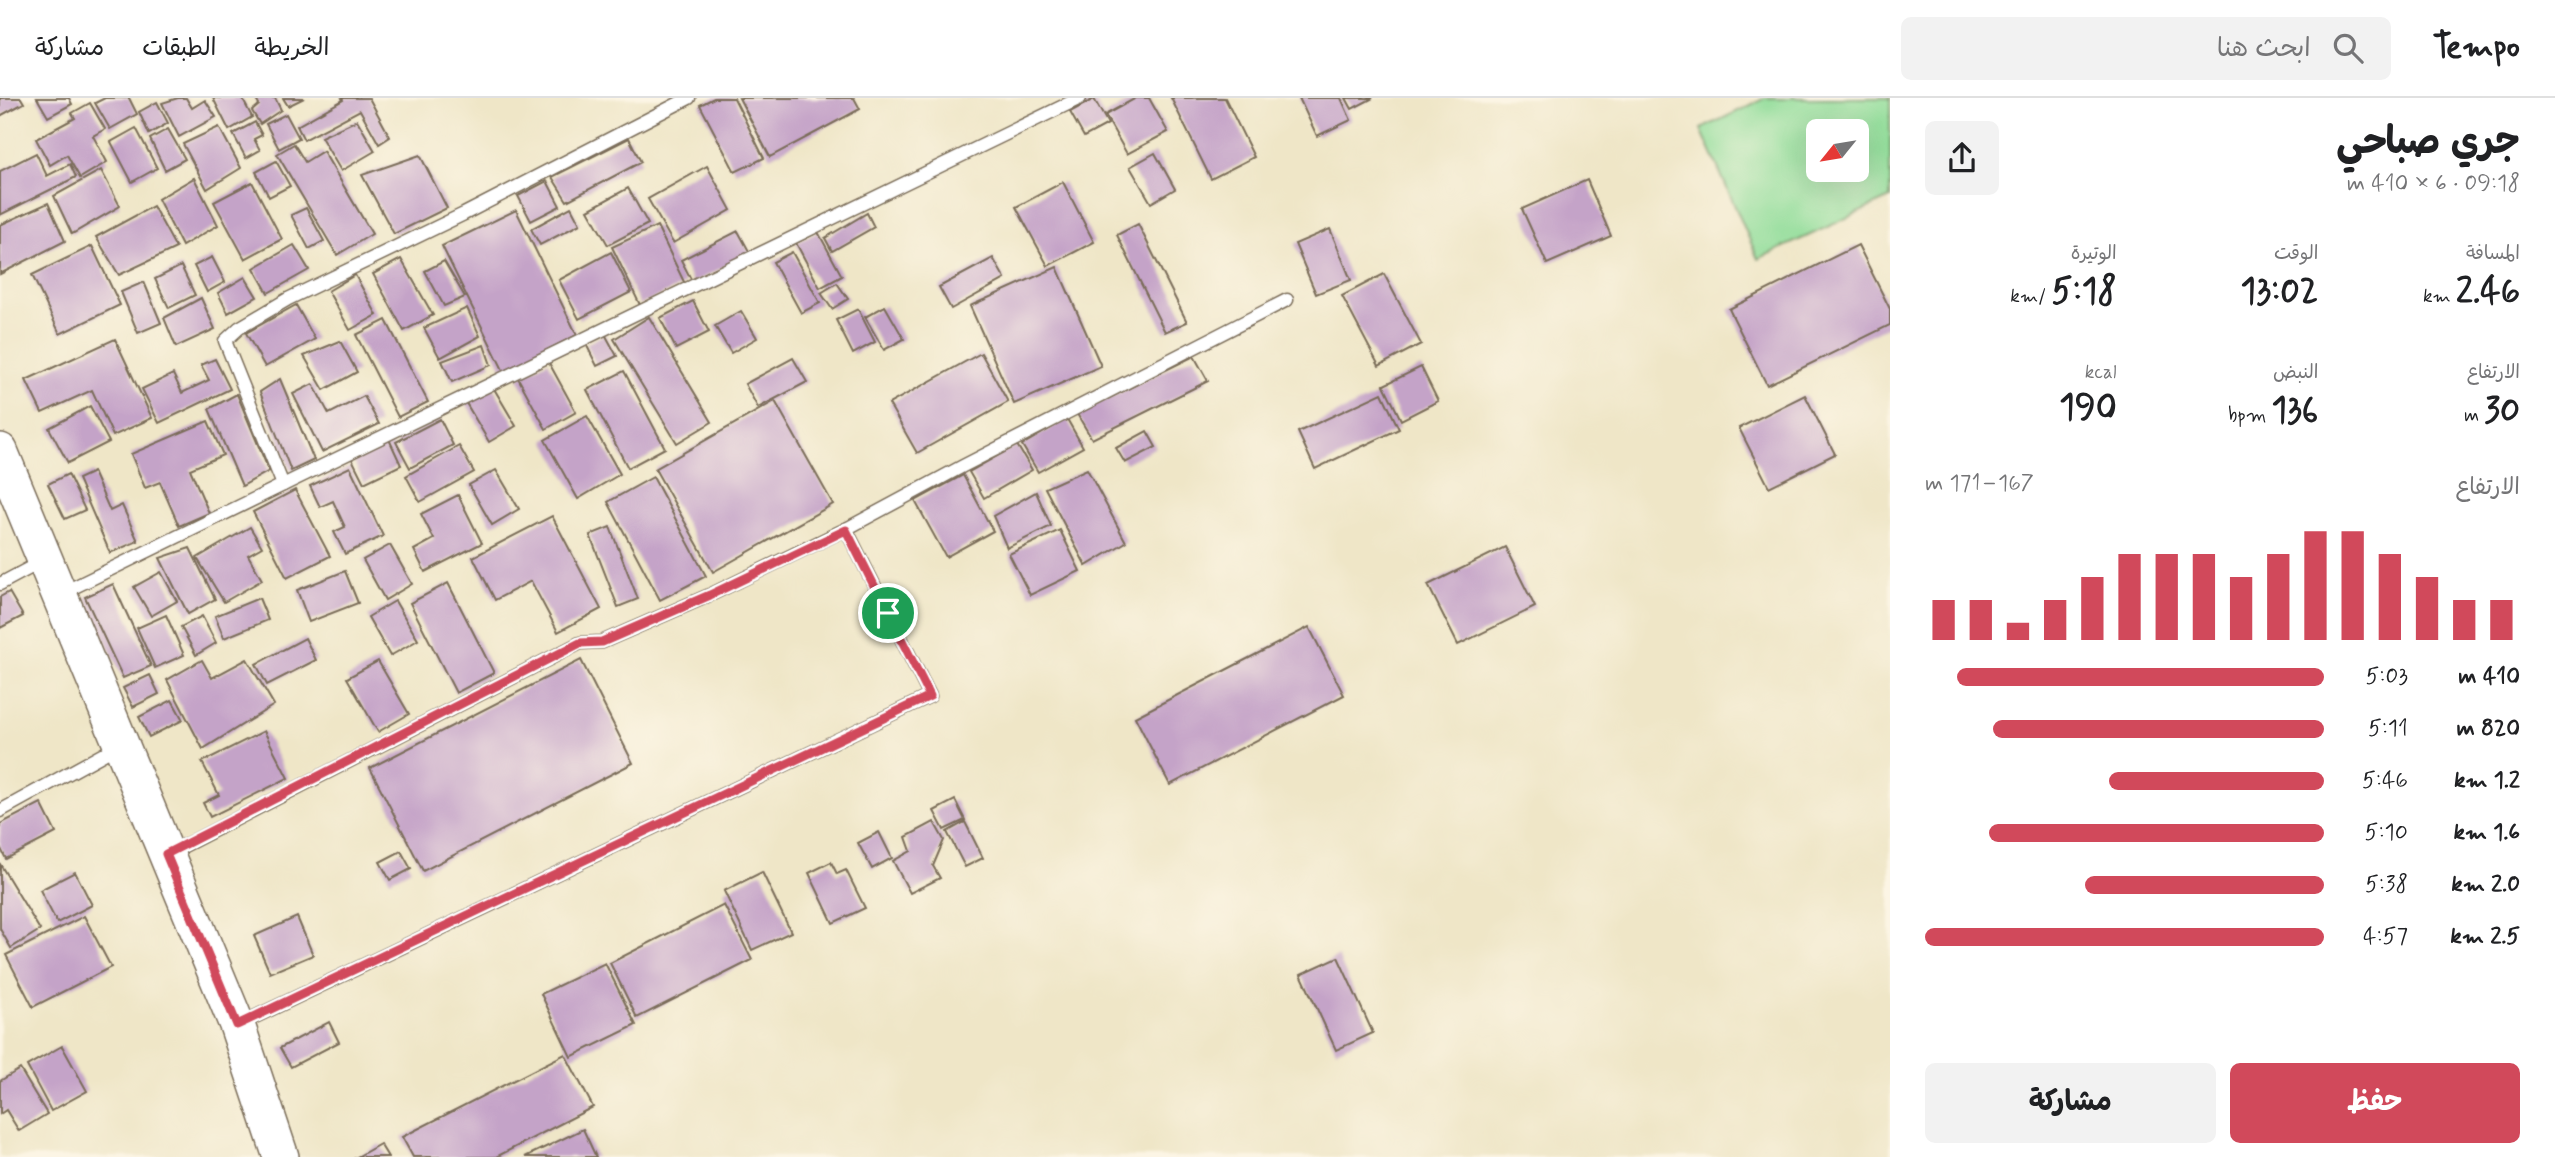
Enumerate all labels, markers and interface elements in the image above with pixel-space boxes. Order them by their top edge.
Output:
search box [1901,17,2391,80]
text: Tempo [2433,26,2520,70]
icon: search [2329,29,2367,67]
text: ابحث هنا [2217,32,2311,66]
text: مشاركة [35,33,104,64]
text: الطبقات [142,33,217,64]
text: الخريطة [255,33,329,64]
text: جري صباحي [2336,118,2520,167]
north arrow [1806,119,1869,182]
map controls [1806,119,1869,182]
button: share [1925,121,1999,195]
text: 09:18 · 6 × 410 m [2347,169,2520,199]
text: الوتيرة [2071,241,2117,266]
text: الوقت [2274,241,2318,266]
text: المسافة [2466,241,2520,266]
text: 5:18 [2052,269,2117,315]
text: 13:02 [2241,269,2318,315]
text: 2.46 [2456,269,2520,315]
text: /km [2010,284,2052,309]
text: km [2423,284,2456,309]
text: kcal [2085,360,2117,385]
text: النبض [2273,360,2318,385]
text: الارتفاع [2467,360,2520,385]
text: 190 [2059,385,2117,431]
text: 136 [2271,388,2318,434]
text: 30 [2484,388,2520,434]
text: bpm [2228,403,2271,428]
text: m [2464,403,2484,428]
text: 167–171 m [1925,469,2034,499]
text: الارتفاع [2456,473,2520,503]
pin [858,583,918,643]
icon: arrive [869,594,907,632]
text: 5:03 [2365,662,2408,692]
text: 410 m [2458,662,2520,692]
text: 5:11 [2368,714,2408,744]
text: 820 m [2457,714,2520,744]
text: 5:46 [2362,766,2408,796]
text: 1.2 km [2454,766,2520,796]
text: 5:10 [2365,818,2408,848]
text: 1.6 km [2453,818,2520,848]
text: 5:38 [2365,870,2408,900]
text: 2.0 km [2451,870,2520,900]
text: 4:57 [2363,922,2408,952]
text: 2.5 km [2450,922,2520,952]
button: مشاركة [1925,1063,2216,1143]
button: حفظ [2230,1063,2520,1143]

